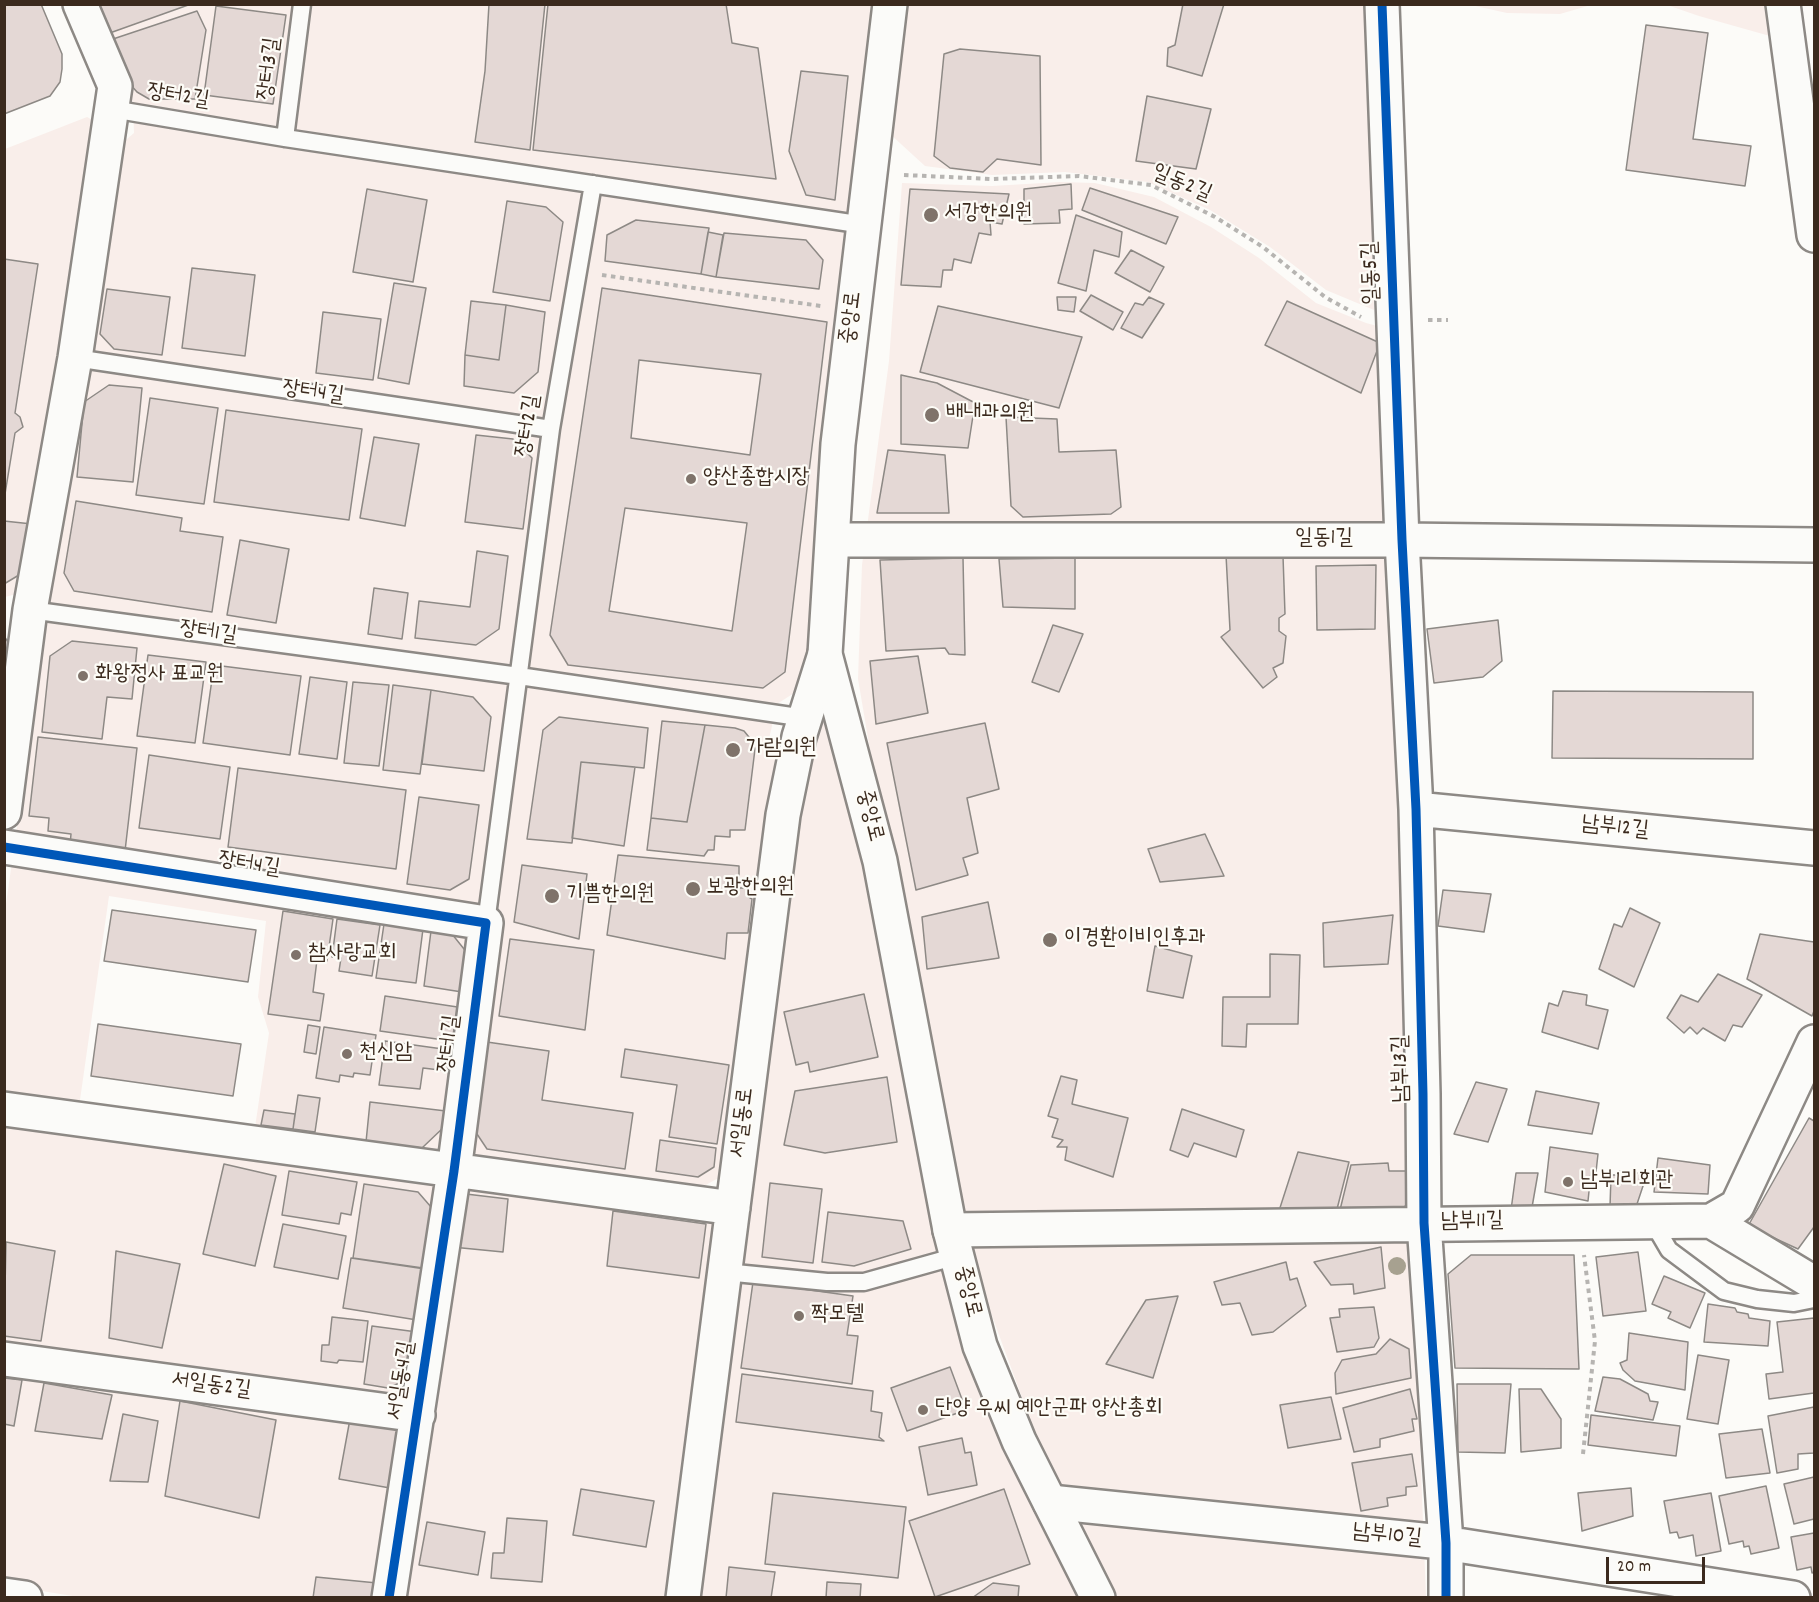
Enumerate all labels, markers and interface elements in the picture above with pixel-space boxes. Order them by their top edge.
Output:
street label: 장터3길 [254,36,288,102]
street label: 장터2길 [145,80,211,116]
street label: 일동2길 [1147,161,1215,209]
place label: 서강한의원 [944,202,1033,228]
marker: 서강한의원 [922,206,940,224]
street label: 일동5길 [1359,241,1387,305]
street label: 중앙로 [837,290,869,346]
street label: 장터4길 [280,377,346,411]
street label: 장터2길 [512,393,548,459]
place label: 배내과의원 [946,402,1035,428]
marker: 배내과의원 [923,406,941,424]
place label: 양산종합시장 [703,466,809,492]
marker: 양산종합시장 [684,472,698,486]
street label: 일동1길 [1295,527,1353,553]
street label: 장터1길 [177,617,239,651]
place label: 화왕정사 표교원 [95,663,224,689]
marker: 화왕정사 표교원 [76,669,90,683]
place label: 가람의원 [746,737,817,763]
marker: 가람의원 [724,741,742,759]
street label: 중앙로 [849,787,887,845]
street label: 남부12길 [1580,812,1650,846]
street label: 장터4길 [216,848,282,884]
place label: 보광한의원 [706,876,795,902]
marker: 보광한의원 [684,880,702,898]
place label: 기쁨한의원 [566,883,655,909]
marker: 기쁨한의원 [543,887,561,905]
place label: 이경환이비인후과 [1064,927,1206,953]
marker: 이경환이비인후과 [1041,931,1059,949]
place label: 참사랑교회 [308,942,397,968]
marker: 참사랑교회 [289,948,303,962]
street label: 장터1길 [434,1014,468,1074]
street label: 남부13길 [1389,1035,1417,1103]
place label: 천신암 [359,1041,412,1067]
marker: 천신암 [340,1047,354,1061]
street label: 서일동로 [727,1086,761,1160]
place label: 남부1리회관 [1580,1169,1673,1195]
marker: 남부1리회관 [1561,1175,1575,1189]
street label: 남부11길 [1440,1209,1504,1237]
street label: 중앙로 [947,1263,985,1321]
place label: 짝모텔 [811,1303,864,1329]
marker: 짝모텔 [792,1309,806,1323]
street label: 서일동4길 [384,1339,422,1423]
street label: 서일동2길 [169,1368,253,1406]
place label: 단양 우씨 예안군파 양산총회 [935,1397,1163,1423]
marker: 단양 우씨 예안군파 양산총회 [916,1403,930,1417]
street label: 남부10길 [1351,1520,1423,1554]
scale bar [1609,1545,1708,1583]
text: 20 m [1617,1555,1651,1580]

